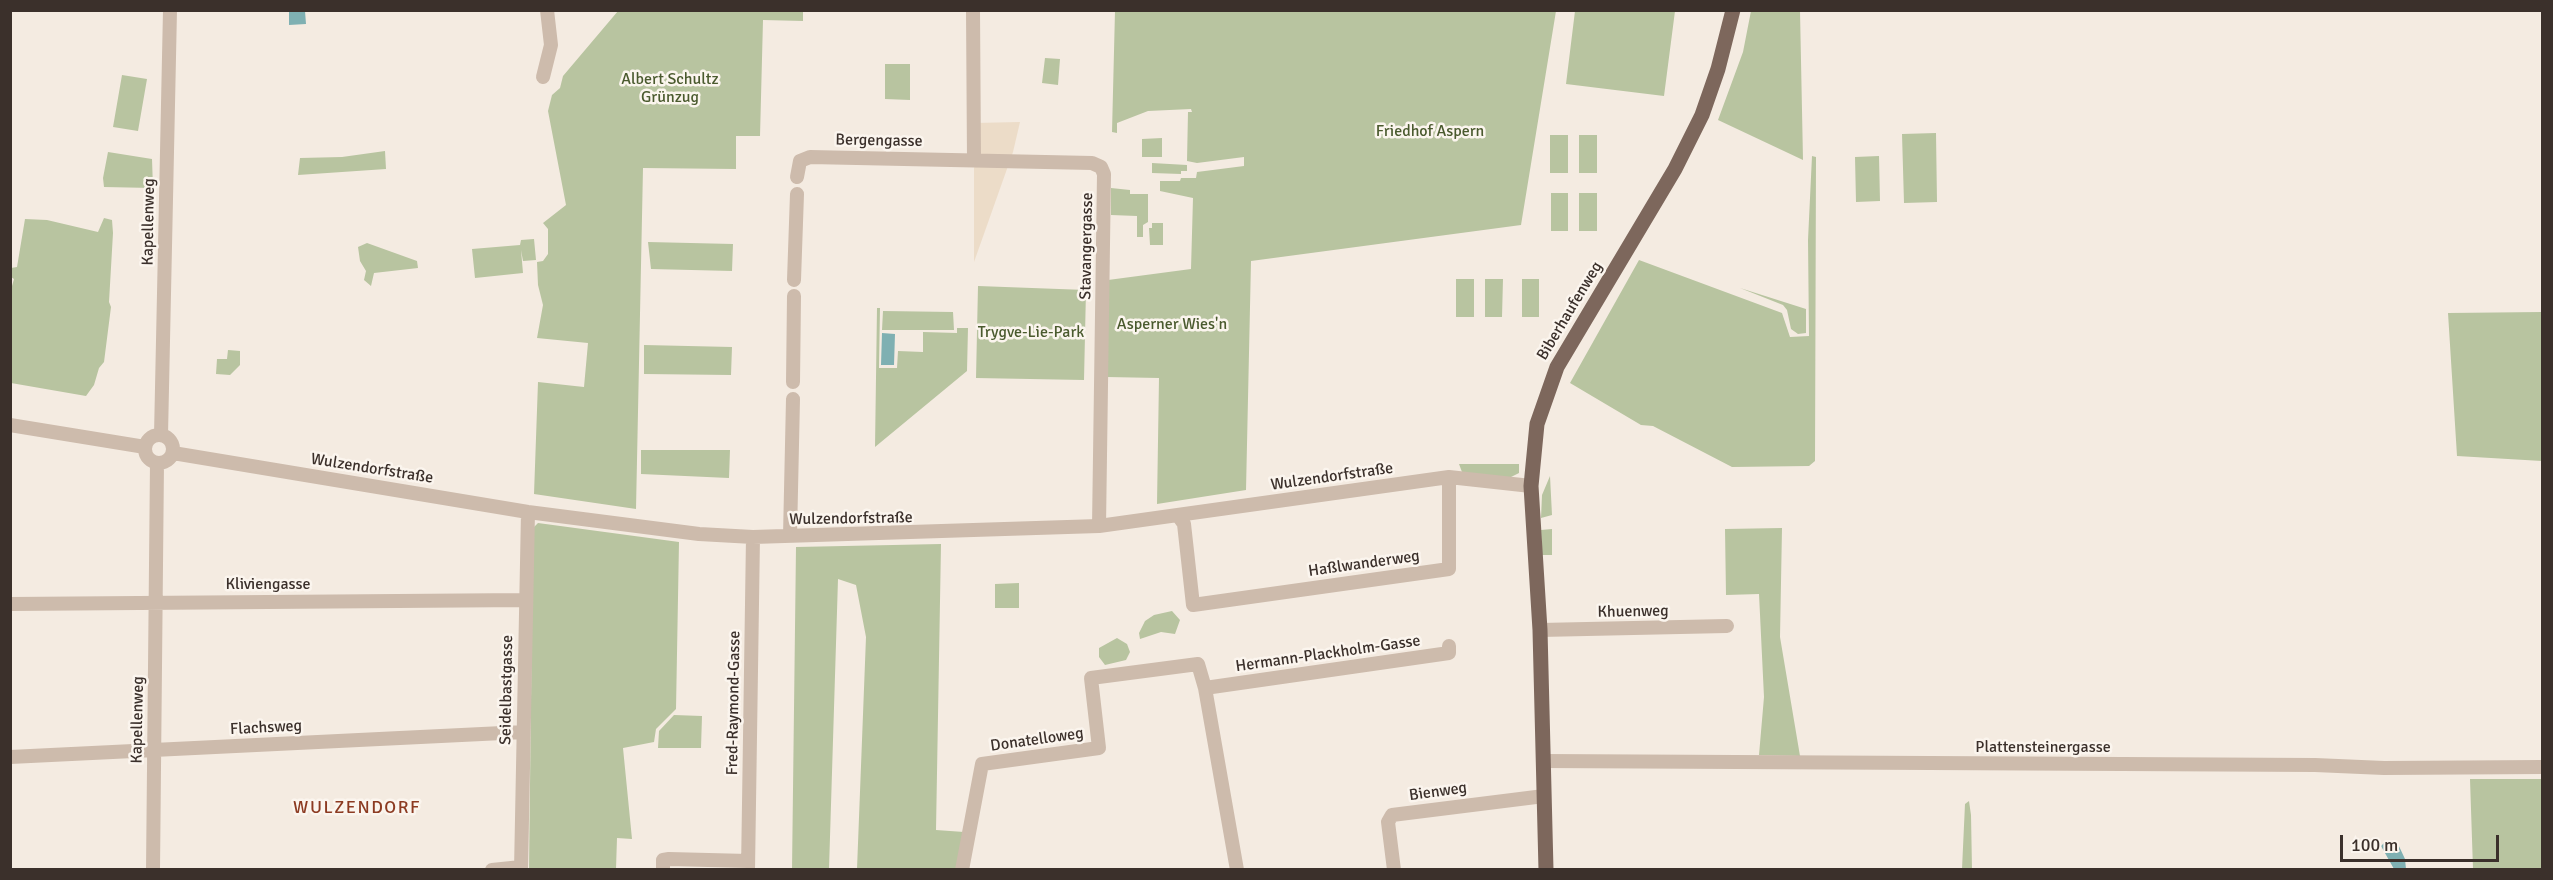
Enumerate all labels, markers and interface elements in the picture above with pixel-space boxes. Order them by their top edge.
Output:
park label: Albert Schultz Grünzug [621,70,719,108]
park label: Friedhof Aspern [1376,122,1484,142]
street label: Bergengasse [835,131,923,151]
street label: Kapellenweg [139,178,159,266]
street label: Stavangergasse [1076,192,1098,300]
street label: Biberhaufenweg [1533,258,1607,364]
park label: Asperner Wies'n [1117,315,1227,335]
park label: Trygve-Lie-Park [978,323,1084,343]
street label: Wulzendorfstraße [310,450,434,488]
street label: Wulzendorfstraße [1270,459,1394,495]
street label: Wulzendorfstraße [789,508,913,530]
street label: Haßlwanderweg [1307,547,1421,581]
street label: Kliviengasse [225,575,311,595]
street label: Khuenweg [1597,602,1669,622]
street label: Fred-Raymond-Gasse [723,630,745,776]
street label: Hermann-Plackholm-Gasse [1234,632,1422,676]
street label: Seidelbastgasse [496,635,518,745]
street label: Kapellenweg [128,676,148,764]
street label: Flachsweg [229,717,303,739]
street label: Donatelloweg [989,724,1085,756]
street label: Plattensteinergasse [1975,738,2111,758]
street label: Bienweg [1408,778,1468,806]
district label: WULZENDORF [293,797,421,819]
scale bar [2343,823,2502,861]
text: 100 m [2351,834,2398,856]

